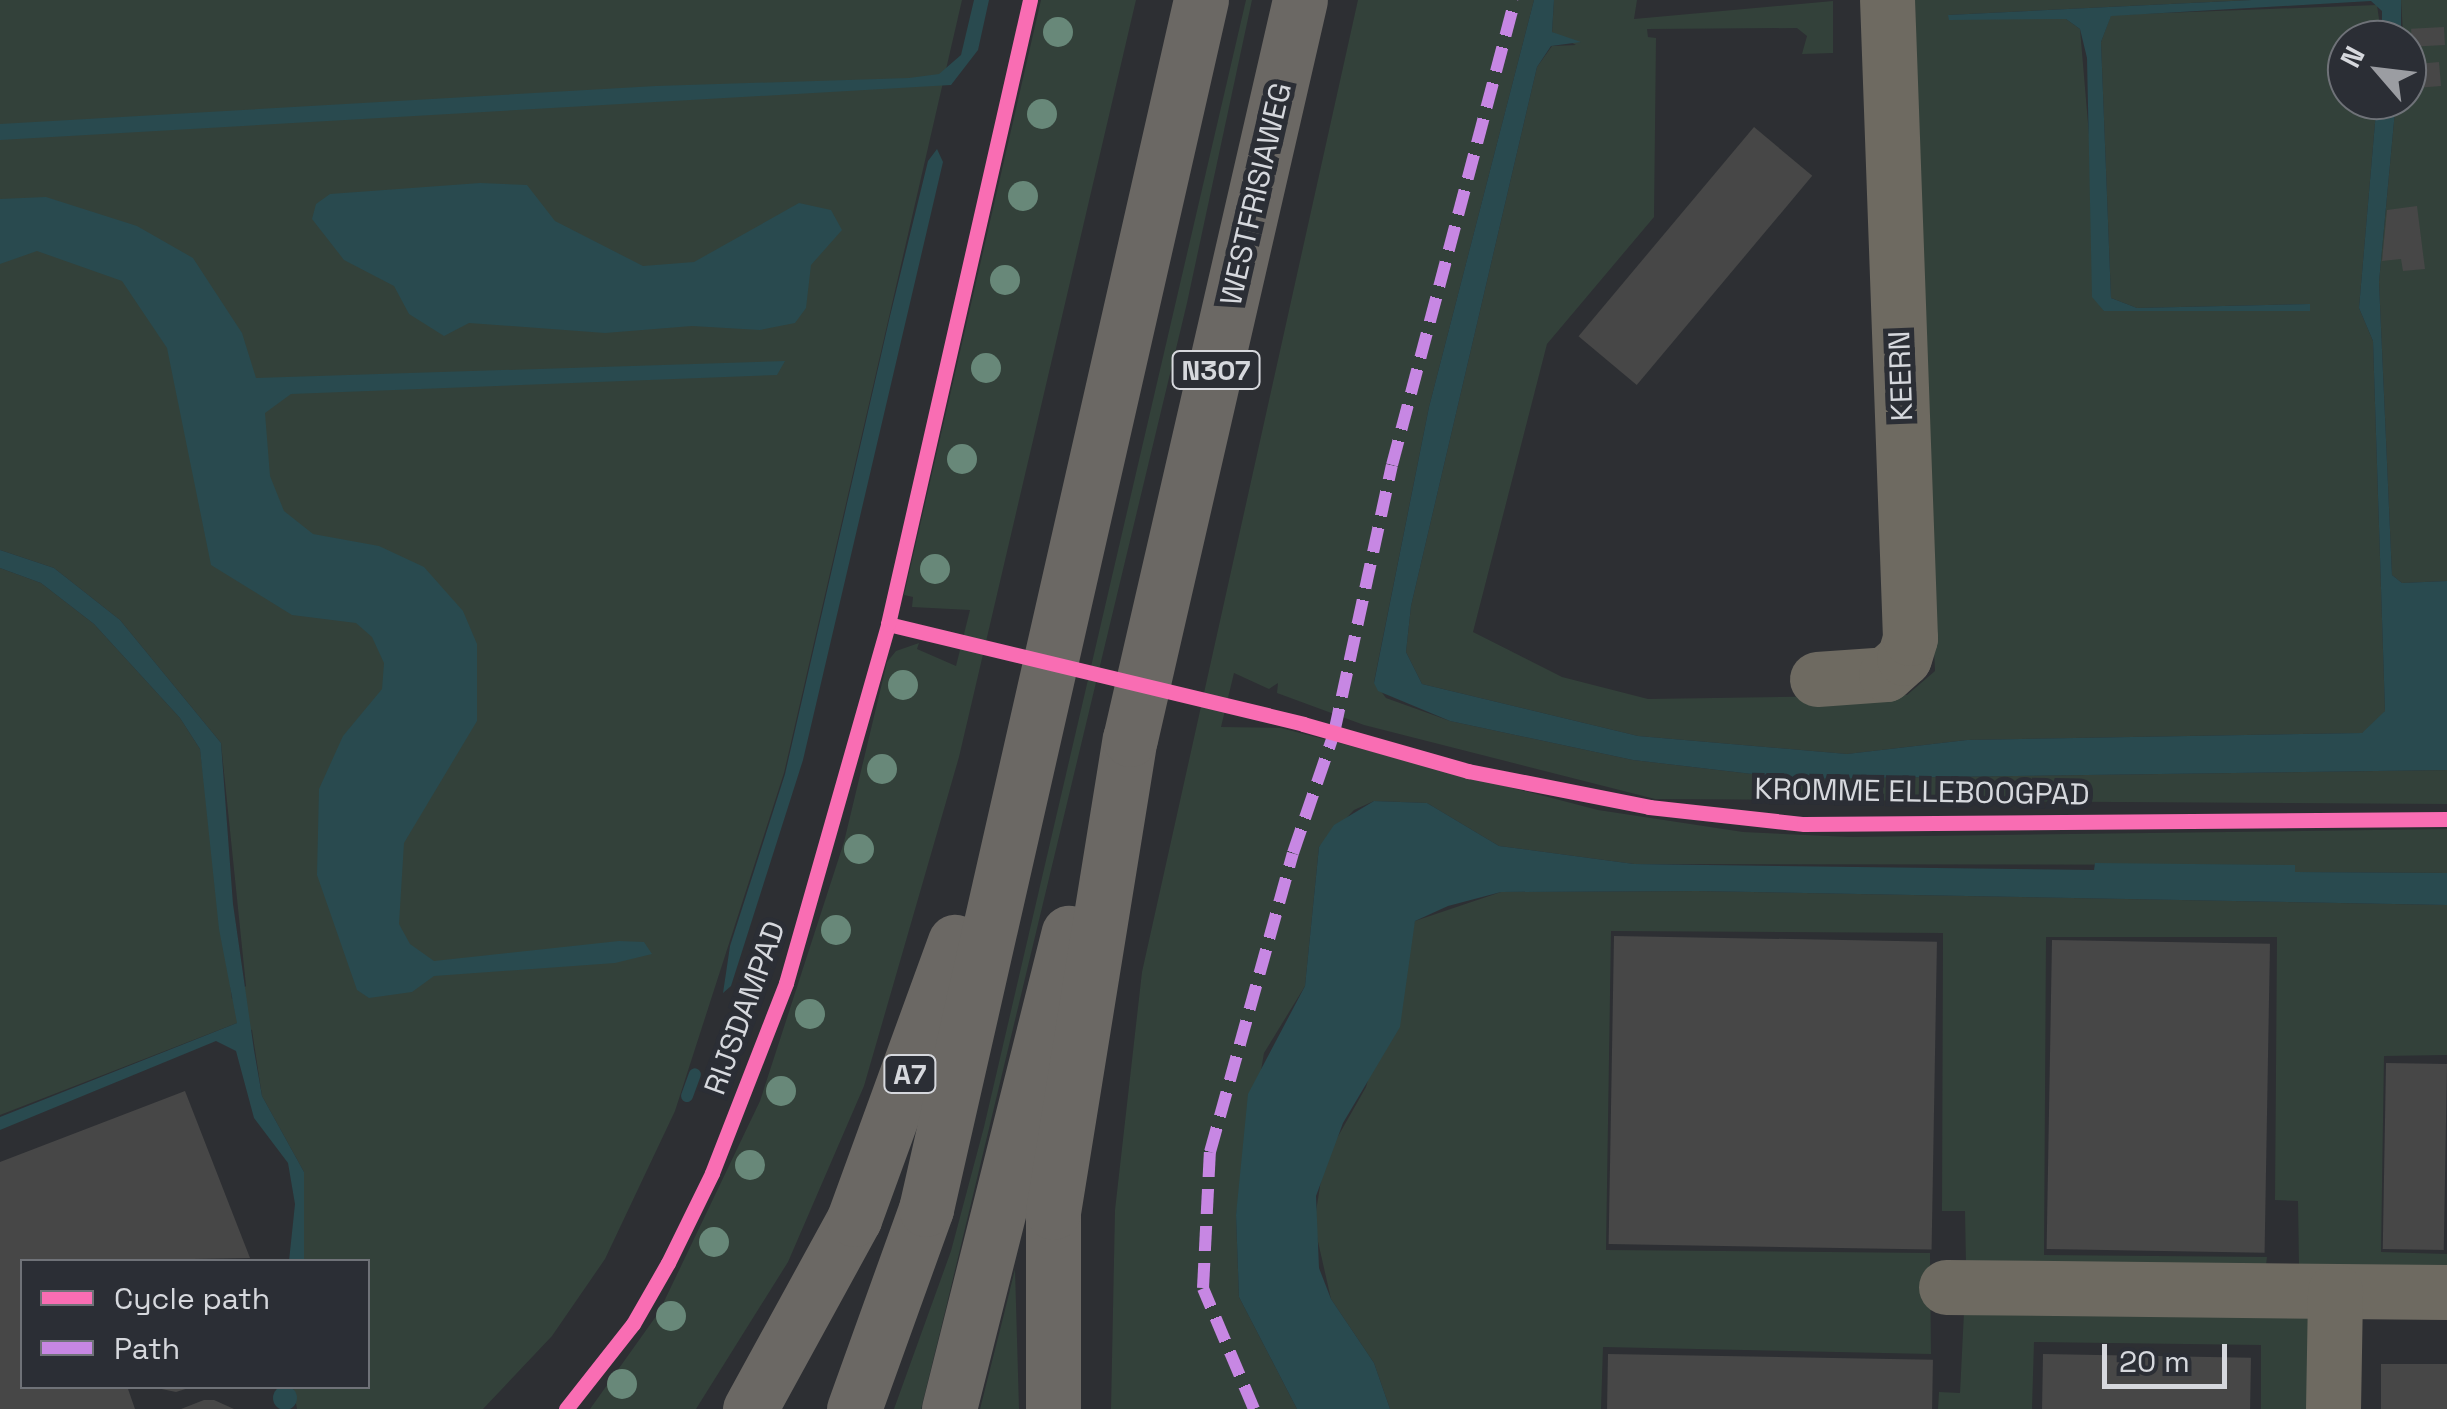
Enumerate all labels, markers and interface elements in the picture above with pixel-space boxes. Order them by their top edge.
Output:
north arrow [2327,20,2427,120]
text: N [2332,40,2373,74]
street label: WESTFRISIAWEG [1213,79,1299,309]
street label: KEERN [1881,330,1921,422]
road number: N307 [1171,347,1261,393]
street label: KROMME ELLEBOOGPAD [1754,771,2090,813]
street label: RIJSDAMPAD [697,916,793,1100]
road number: A7 [882,1051,938,1097]
legend [20,1259,370,1389]
text: Cycle path [114,1279,270,1318]
scale bar [2107,1324,2232,1386]
text: Path [114,1329,180,1368]
text: 20 m [2119,1342,2190,1381]

